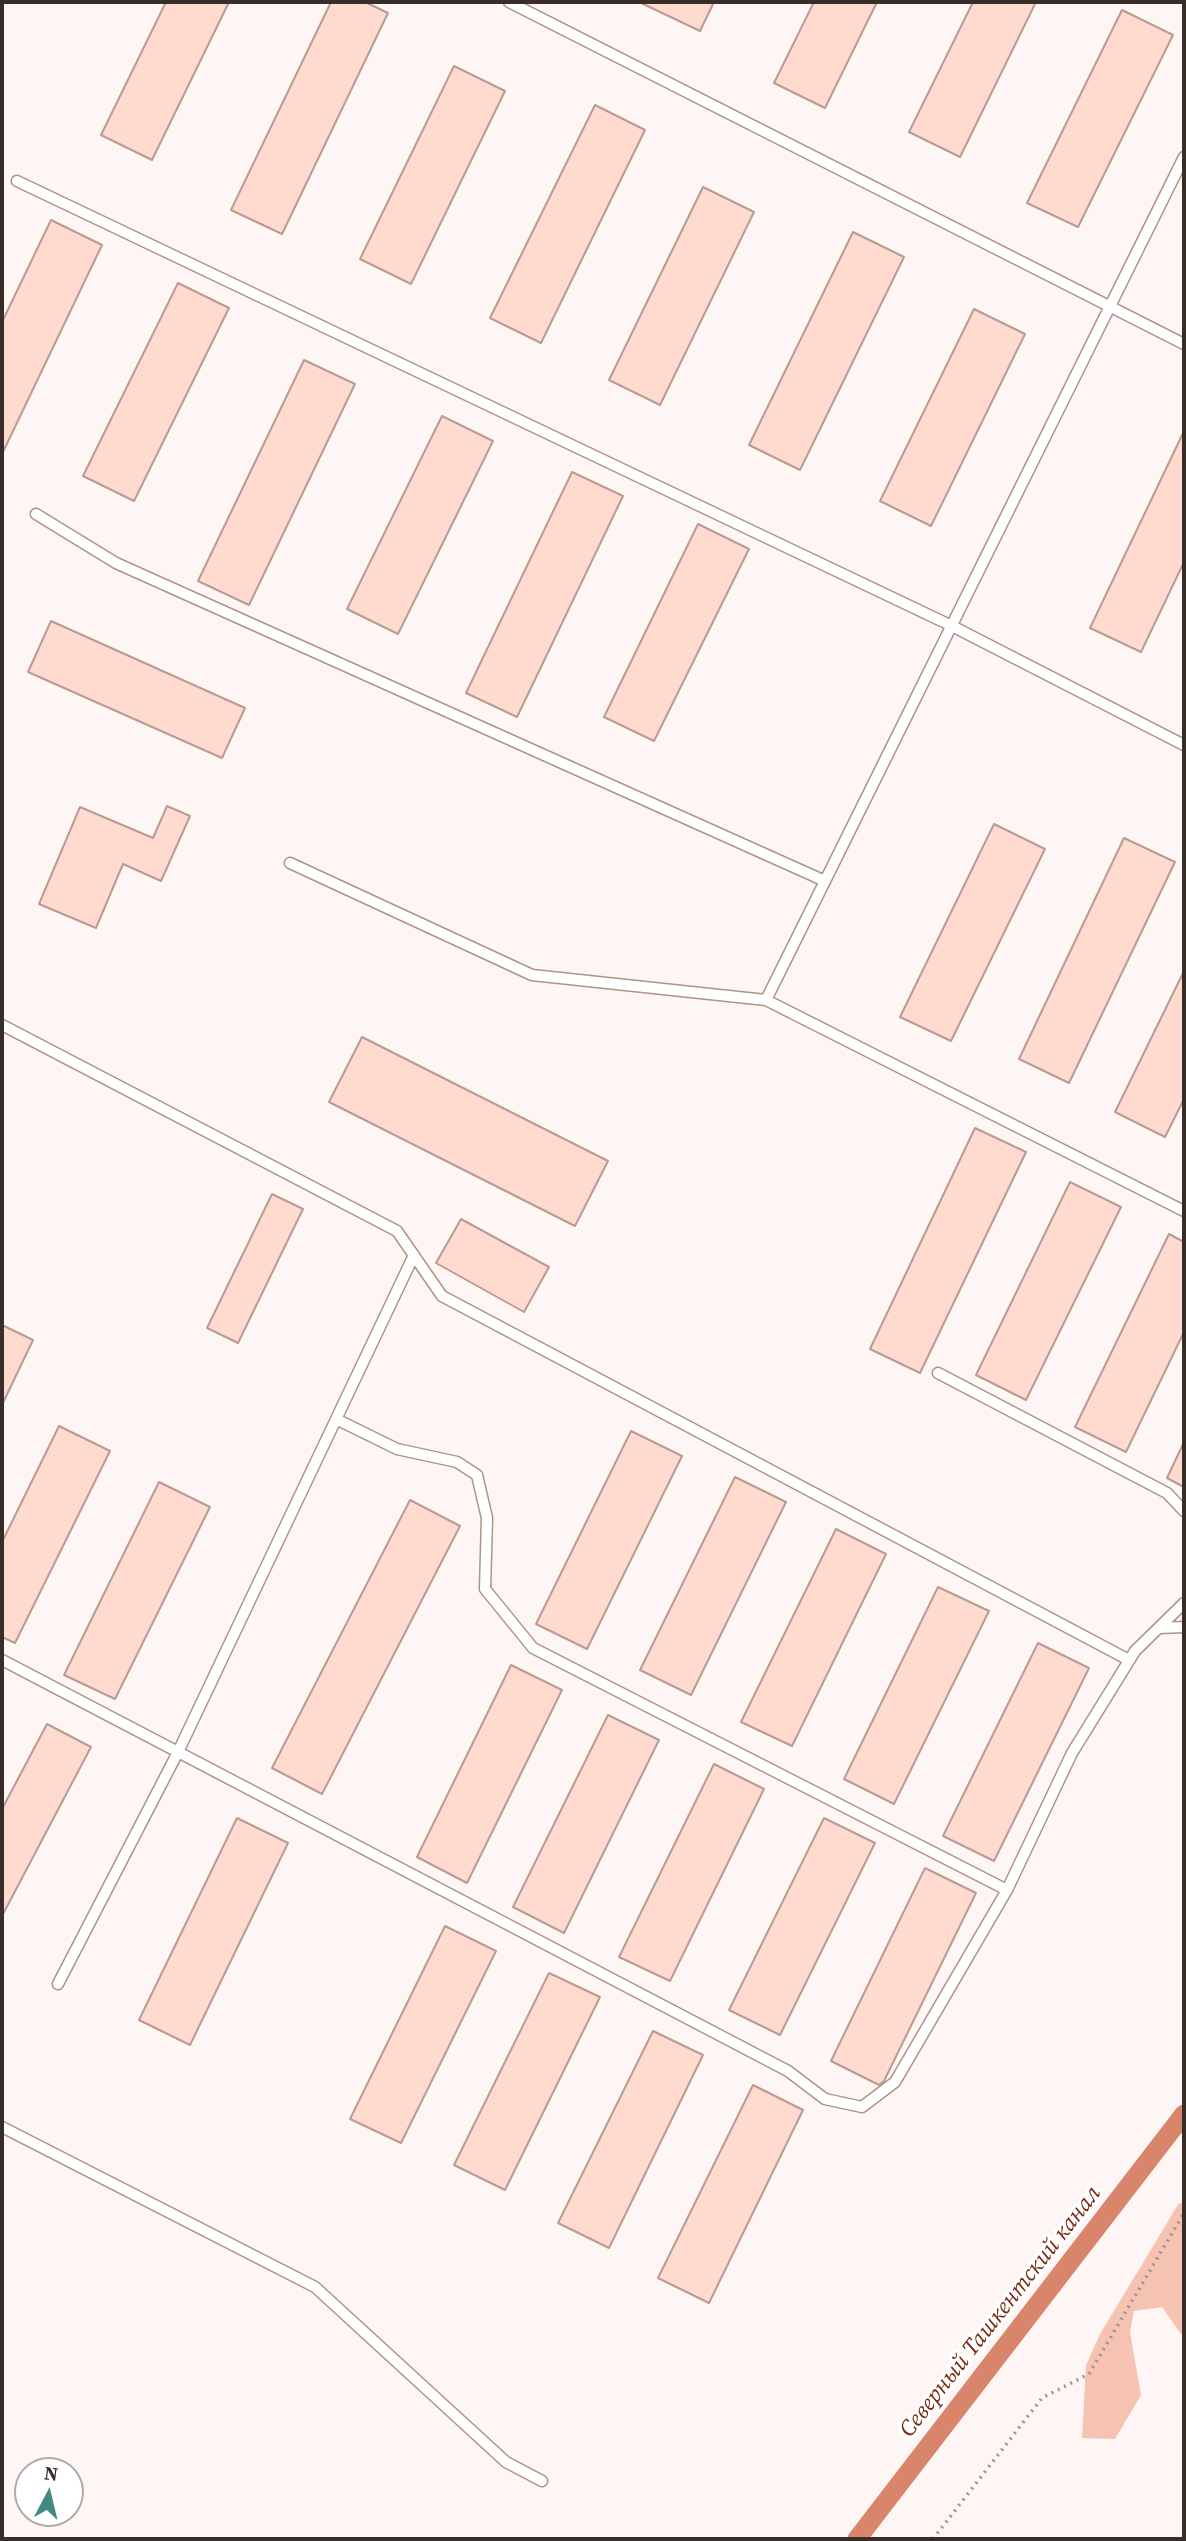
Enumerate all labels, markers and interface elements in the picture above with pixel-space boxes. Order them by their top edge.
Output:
water label: Северный Ташкентский канал [894,2181,1108,2443]
north arrow [14,2457,84,2527]
text: N [43,2459,60,2487]

